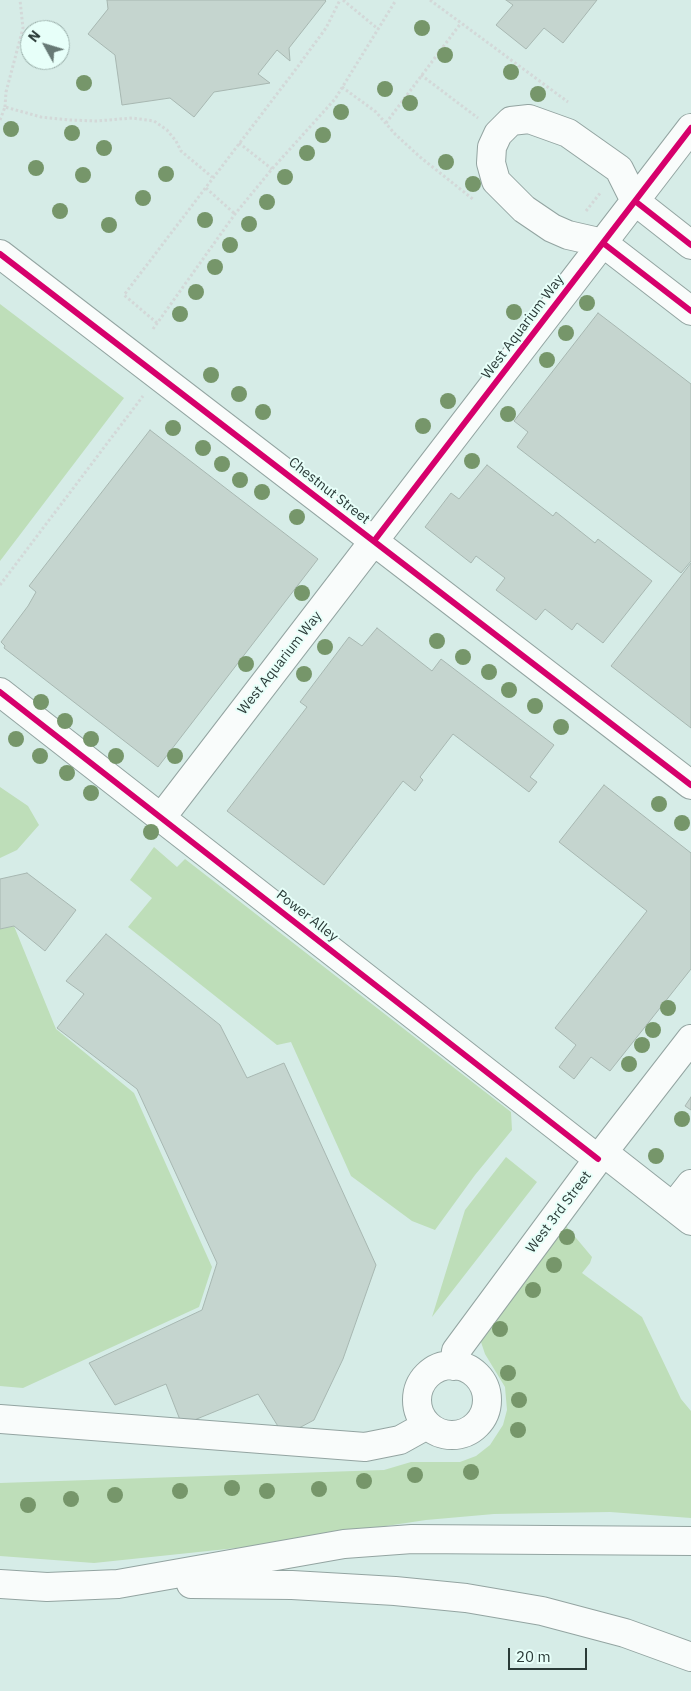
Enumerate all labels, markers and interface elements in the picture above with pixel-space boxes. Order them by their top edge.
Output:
north arrow [20,20,70,70]
text: N [24,27,44,46]
street label: West Aquarium Way [478,272,568,382]
street label: Chestnut Street [285,454,373,528]
street label: West Aquarium Way [235,608,325,718]
street label: Power Alley [273,887,341,945]
street label: West 3rd Street [523,1168,595,1256]
scale bar [511,1638,590,1670]
text: 20 m [516,1647,551,1666]

